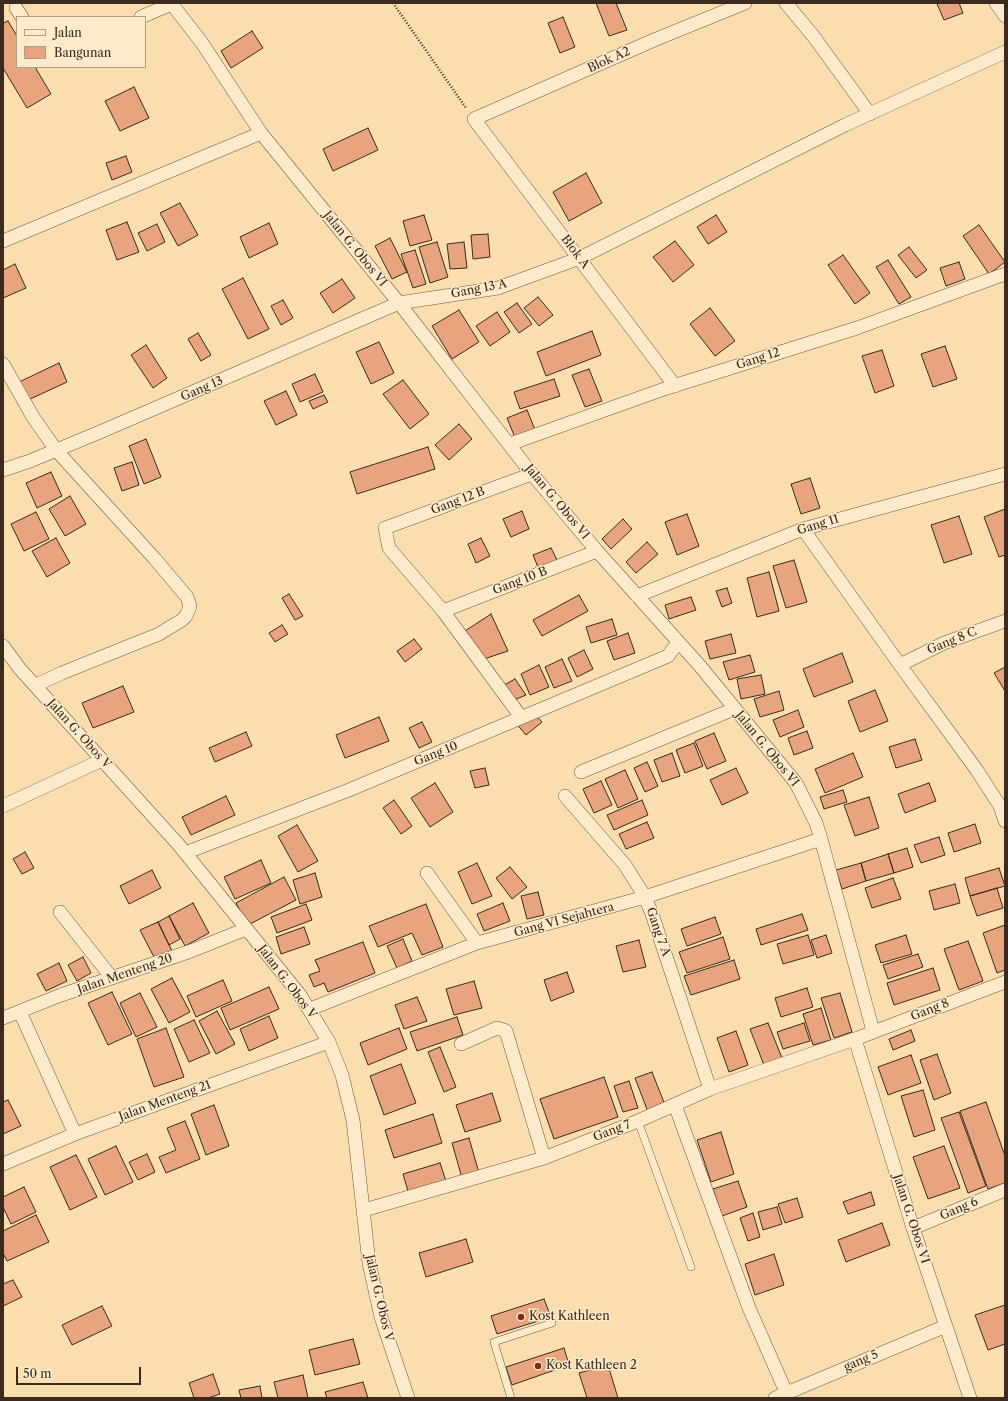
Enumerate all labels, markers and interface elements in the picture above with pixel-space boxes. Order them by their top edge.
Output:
legend [16,16,146,68]
text: Jalan [54,25,82,40]
street label: Blok A2 [585,44,633,76]
text: Bangunan [54,45,111,60]
street label: Jalan G. Obos VI [320,208,390,290]
street label: Blok A [558,232,592,272]
street label: Gang 13 A [450,277,508,301]
street label: Gang 12 [734,345,782,373]
street label: Gang 13 [179,374,225,404]
street label: Jalan G. Obos VI [522,462,592,542]
street label: Gang 12 B [429,484,487,518]
street label: Gang 11 [795,512,841,538]
street label: Gang 10 B [491,564,549,598]
street label: Gang 8 C [925,624,979,658]
street label: Jalan G. Obos V [44,696,114,772]
street label: Jalan G. Obos VI [732,708,802,790]
street label: Gang 10 [412,739,460,769]
street label: Gang VI Sejahtera [512,900,616,940]
street label: Gang 7 A [643,906,673,958]
street label: Jalan G. Obos V [255,942,319,1022]
street label: Jalan Menteng 20 [76,951,174,997]
street label: Gang 8 [909,996,951,1024]
street label: Jalan Menteng 21 [117,1078,213,1124]
street label: Gang 7 [591,1117,633,1145]
street label: Jalan G. Obos VI [890,1173,932,1265]
street label: Gang 6 [938,1195,980,1223]
street label: Jalan G. Obos V [362,1253,396,1343]
place label: Kost Kathleen [529,1310,610,1324]
marker: Kost Kathleen [516,1312,526,1322]
street label: gang 5 [842,1347,880,1375]
scale bar [18,1359,143,1385]
place label: Kost Kathleen 2 [546,1359,637,1373]
marker: Kost Kathleen 2 [533,1361,543,1371]
text: 50 m [23,1366,52,1381]

